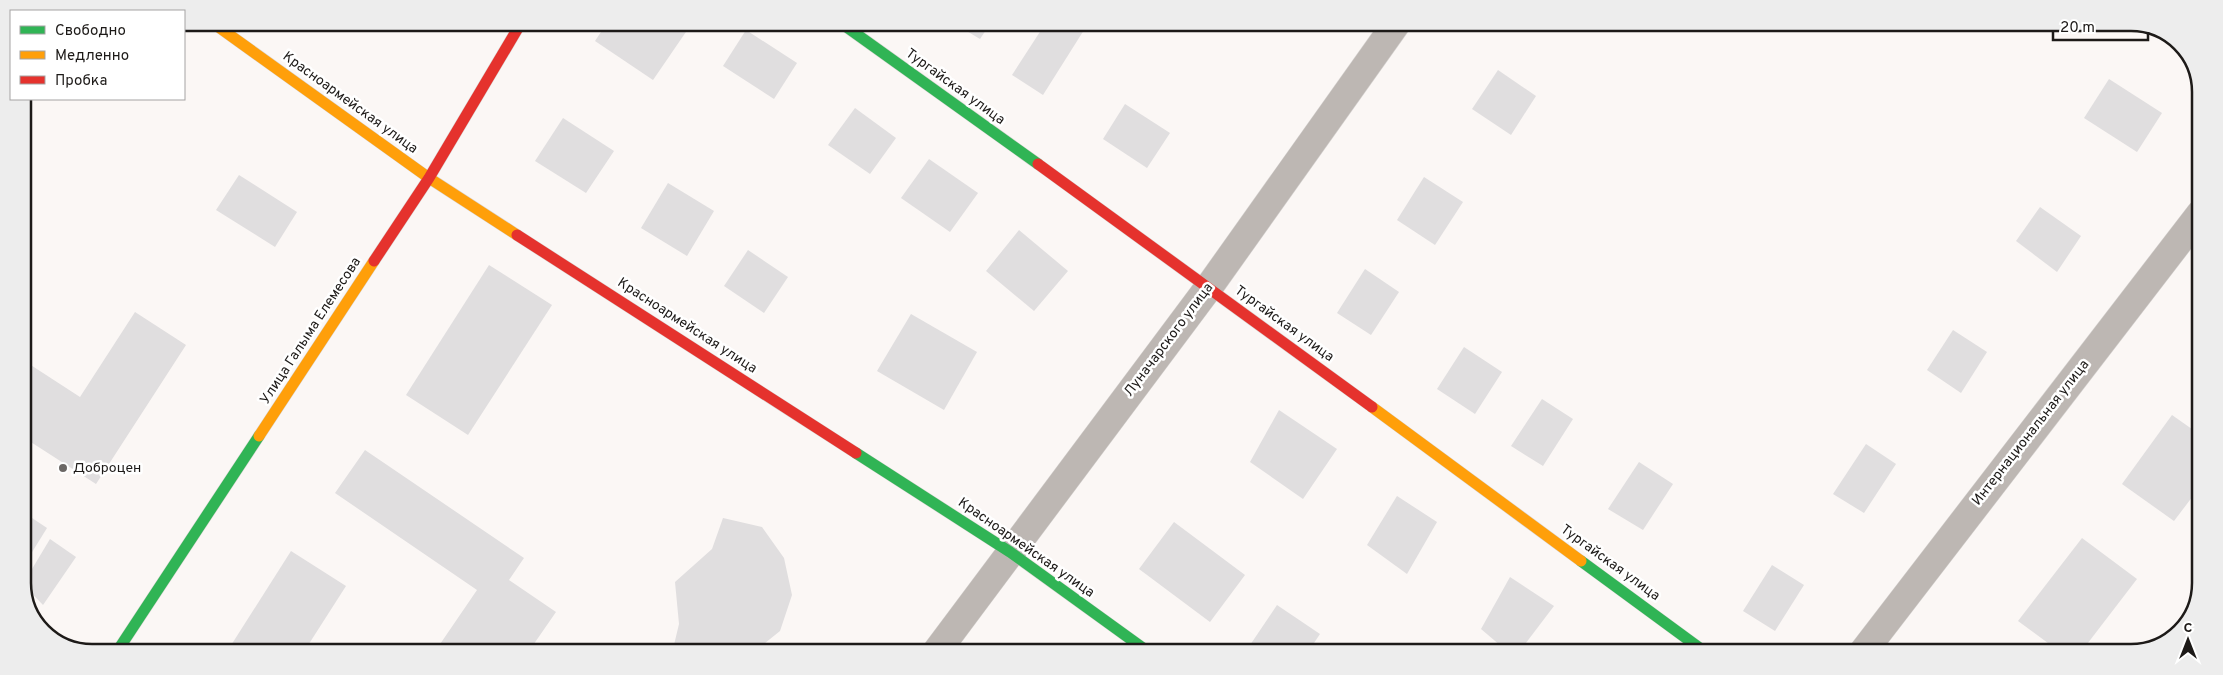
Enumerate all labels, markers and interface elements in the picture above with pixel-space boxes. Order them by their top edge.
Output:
legend [10,10,185,100]
scale bar [2053,10,2148,42]
text: 20 m [2060,19,2095,38]
text: Свободно [55,22,126,41]
street label: Тургайская улица [902,45,1008,129]
text: Медленно [55,47,129,66]
street label: Красноармейская улица [279,48,421,158]
text: Пробка [55,72,107,91]
street label: Улица Галыма Елемесова [257,254,365,408]
street label: Красноармейская улица [614,275,760,377]
street label: Луначарского улица [1121,280,1217,400]
street label: Тургайская улица [1231,282,1337,366]
street label: Интернациональная улица [1969,357,2093,509]
place label: Доброцен [73,460,141,477]
marker: Доброцен [57,462,69,474]
street label: Красноармейская улица [954,494,1098,602]
street label: Тургайская улица [1557,521,1663,605]
north arrow [2163,615,2213,665]
text: С [2184,620,2193,637]

